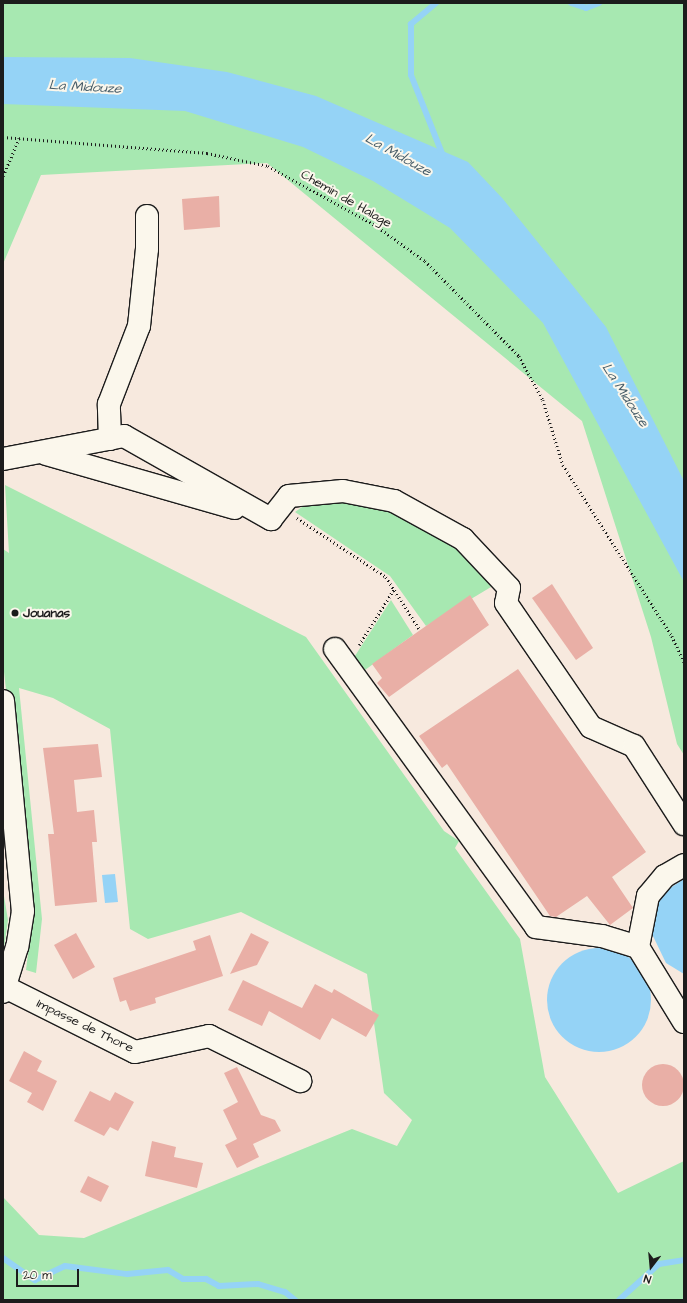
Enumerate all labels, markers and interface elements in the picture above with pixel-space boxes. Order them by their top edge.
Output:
water label: La Midouze [48,77,122,97]
water label: La Midouze [362,130,434,180]
street label: Chemin de Halage [298,167,394,231]
water label: La Midouze [598,360,652,430]
place label: Jouanas [23,605,70,621]
marker: Jouanas [10,608,20,618]
street label: Impasse de Thore [34,996,136,1056]
north arrow [631,1247,671,1287]
scale bar [18,1261,81,1287]
text: 20 m [23,1267,52,1284]
text: N [642,1271,653,1287]

